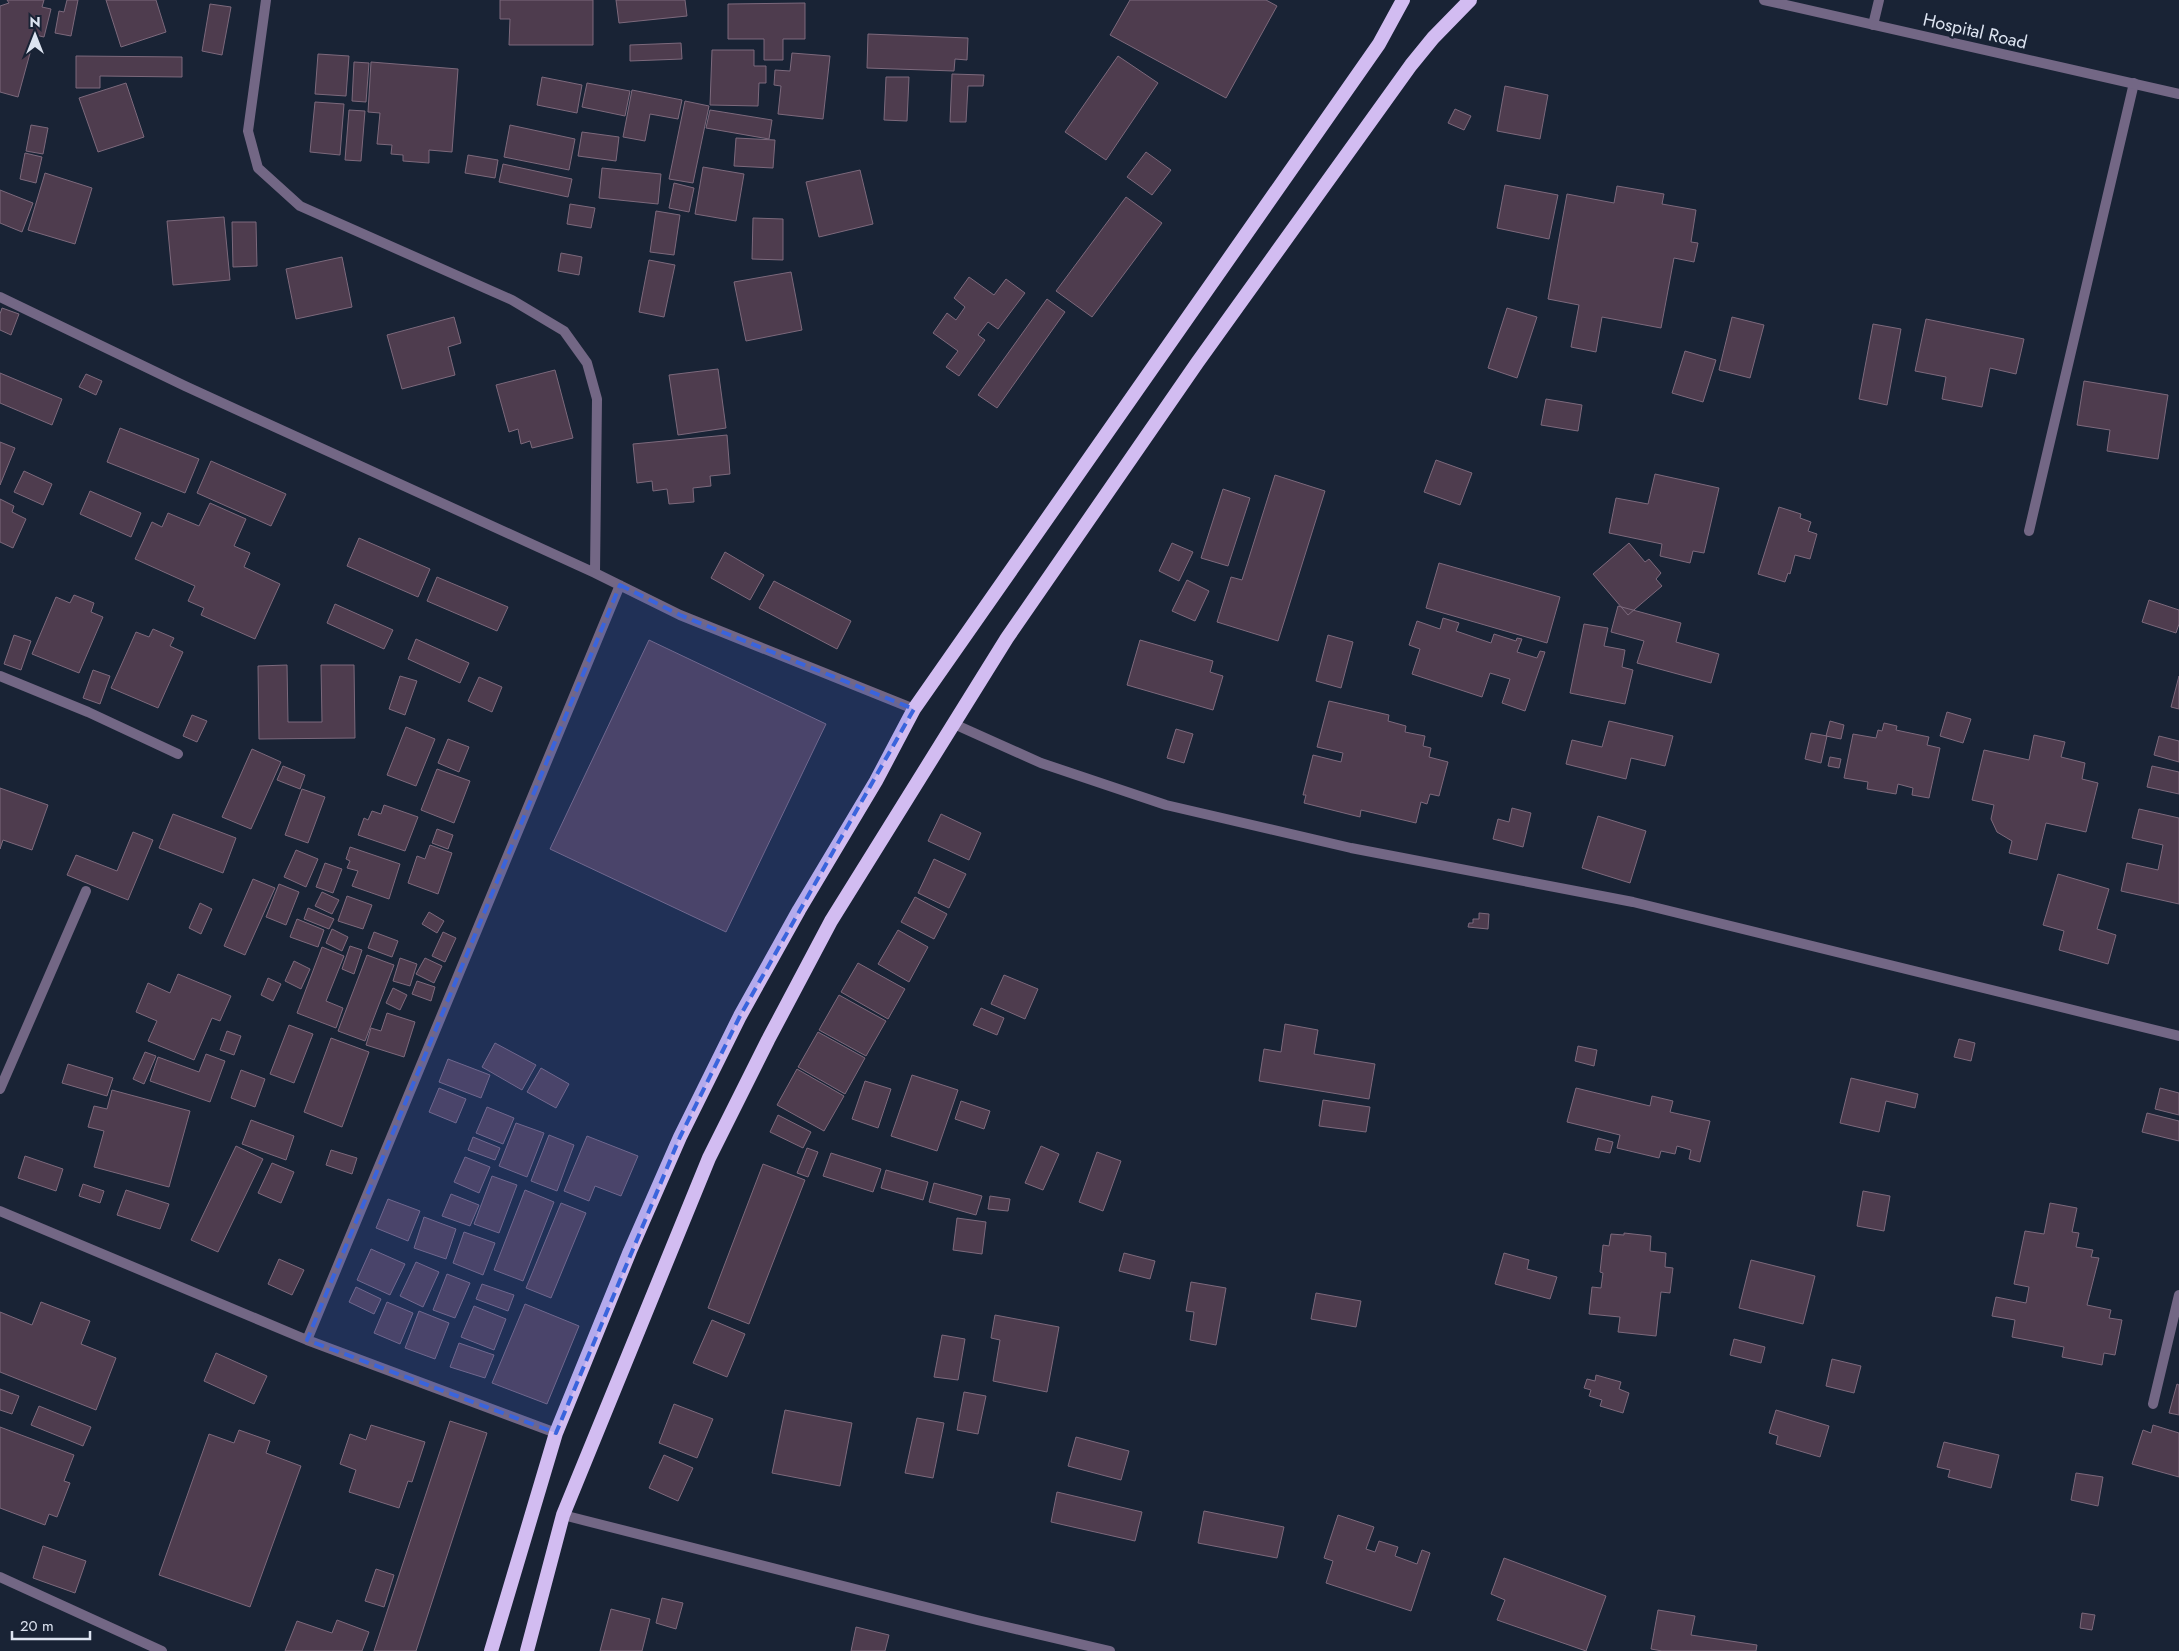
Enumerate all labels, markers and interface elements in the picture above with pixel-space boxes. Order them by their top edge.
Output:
street label: Hospital Road [1920,6,2030,56]
north arrow [10,10,60,60]
text: N [29,12,41,32]
scale bar [12,1608,90,1640]
text: 20 m [20,1615,54,1637]

